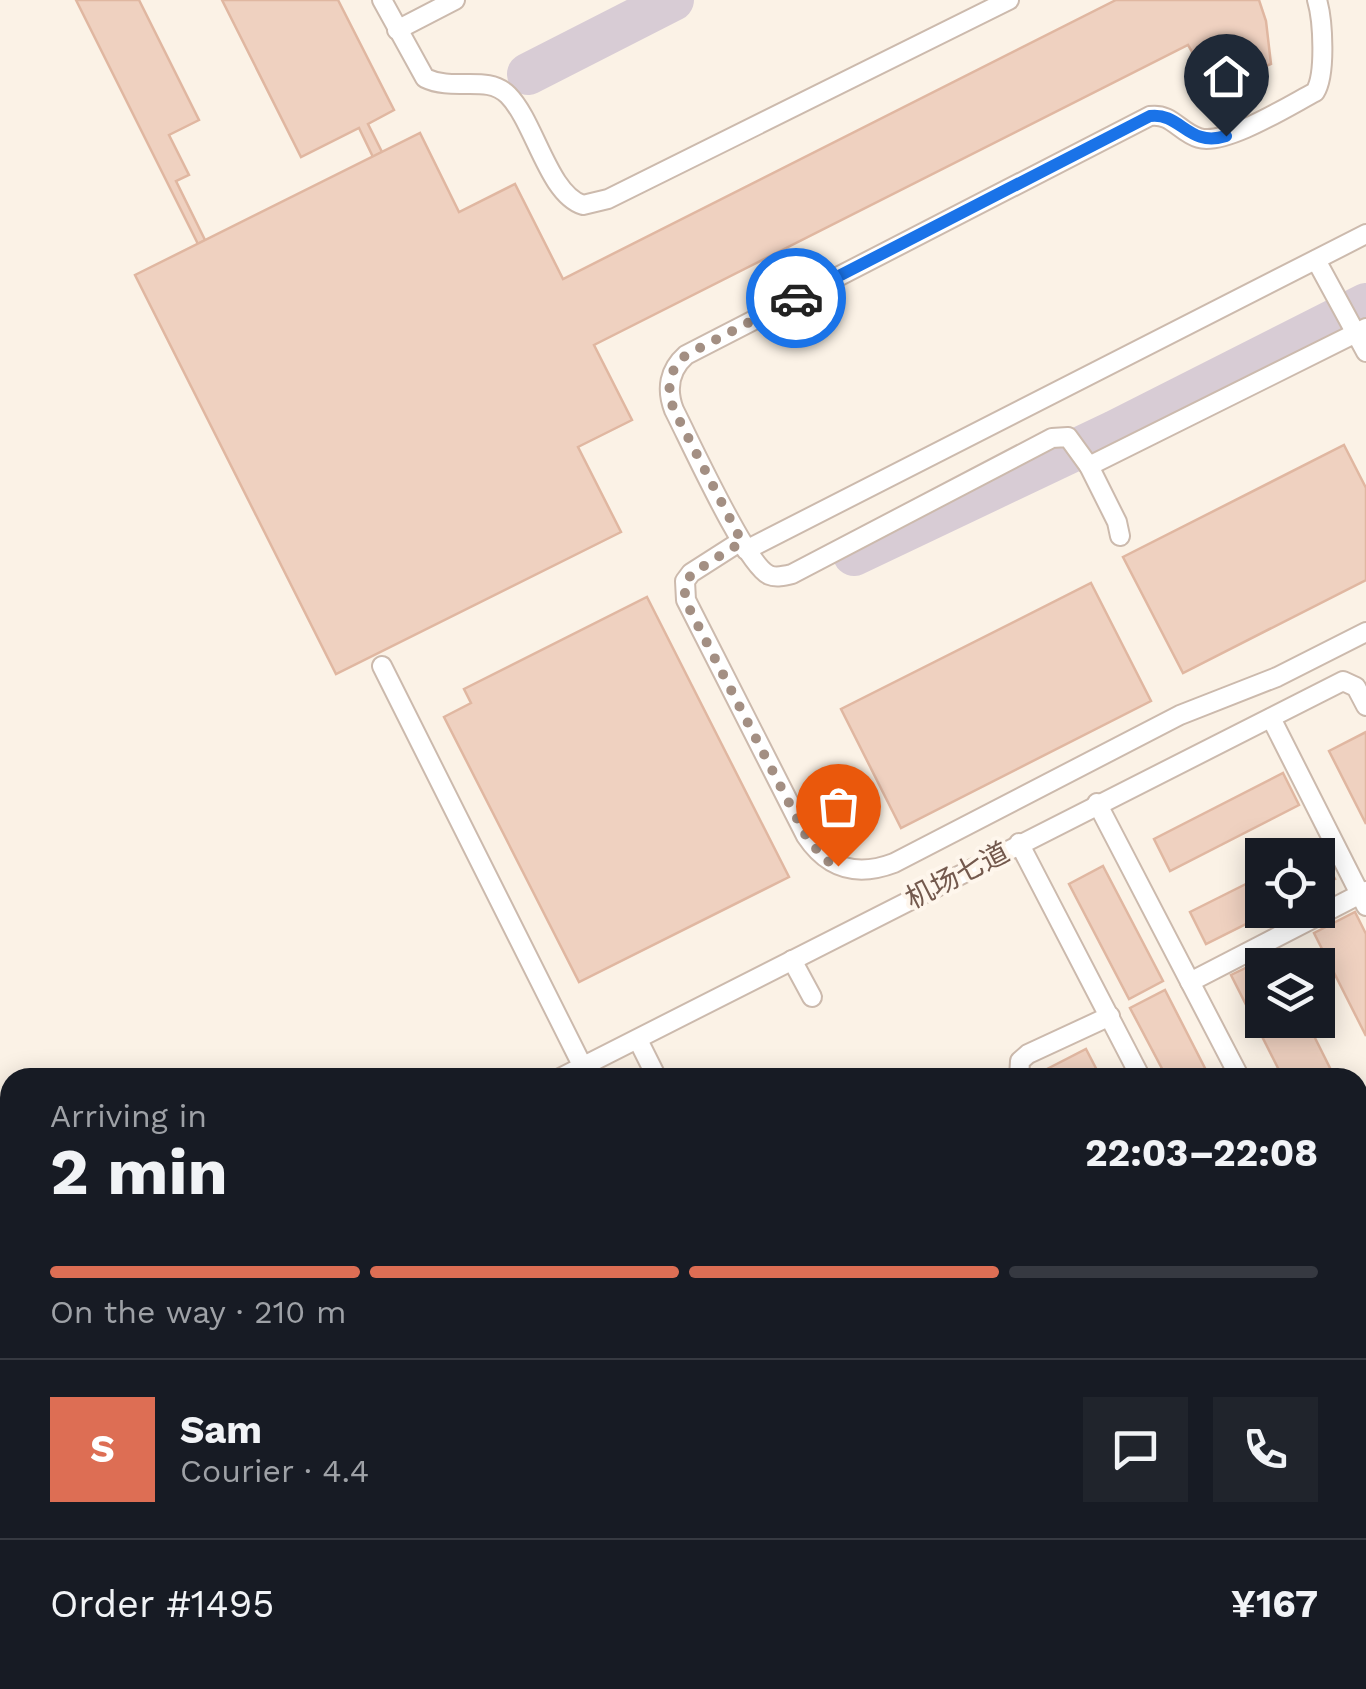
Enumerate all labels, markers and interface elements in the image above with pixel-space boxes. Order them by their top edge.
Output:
pin [1184,34,1269,137]
icon: home [1199,49,1254,104]
courier [746,248,846,348]
icon: car [769,271,824,326]
pin [796,764,881,867]
icon: bag [811,779,866,834]
street label: 机场七道 [900,835,1015,916]
map controls [1245,838,1335,1038]
button: locate [1245,838,1335,928]
button: layers [1245,948,1335,1038]
text: Arriving in [50,1097,207,1135]
text: 22:03–22:08 [1085,1131,1318,1175]
text: 2 min [50,1134,228,1210]
text: On the way · 210 m [50,1293,347,1331]
button: chat [1083,1397,1188,1502]
button: phone [1213,1397,1318,1502]
text: Sam [180,1408,262,1452]
text: S [90,1427,115,1471]
text: Courier · 4.4 [180,1452,369,1490]
text: Order #1495 [50,1582,274,1626]
text: ¥167 [1231,1582,1318,1626]

